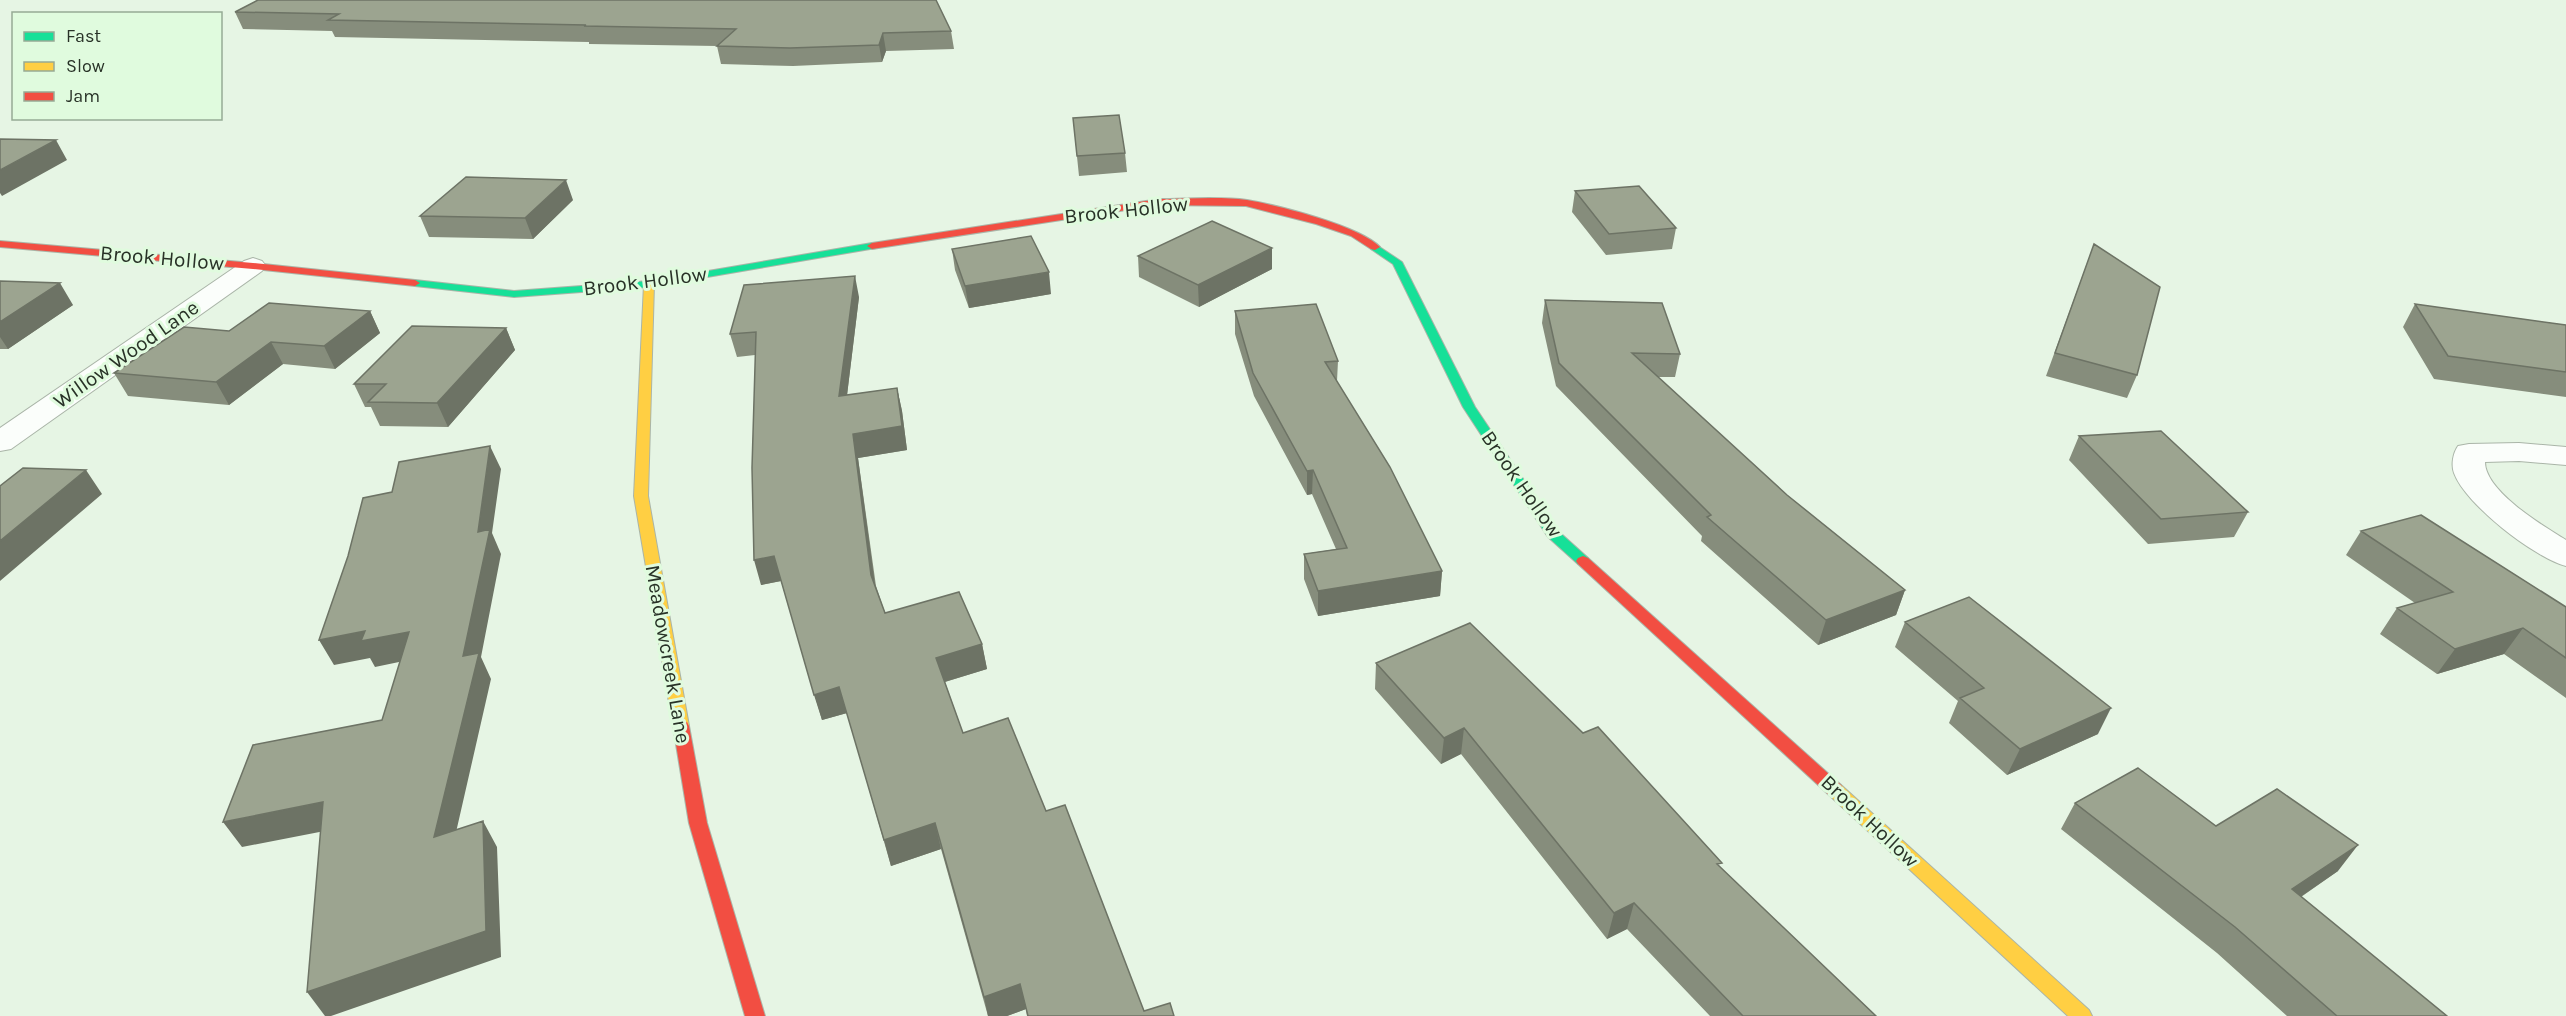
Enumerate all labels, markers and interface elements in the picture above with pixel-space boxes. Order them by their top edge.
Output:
legend [12,12,222,120]
text: Fast [66,25,101,47]
text: Slow [66,55,105,77]
text: Jam [66,85,100,107]
street label: Brook Hollow [1063,192,1189,228]
street label: Brook Hollow [99,241,225,275]
street label: Brook Hollow [582,262,708,300]
street label: Willow Wood Lane [49,295,203,413]
street label: Brook Hollow [1476,426,1568,542]
street label: Meadowcreek Lane [640,563,696,745]
street label: Brook Hollow [1816,770,1924,872]

